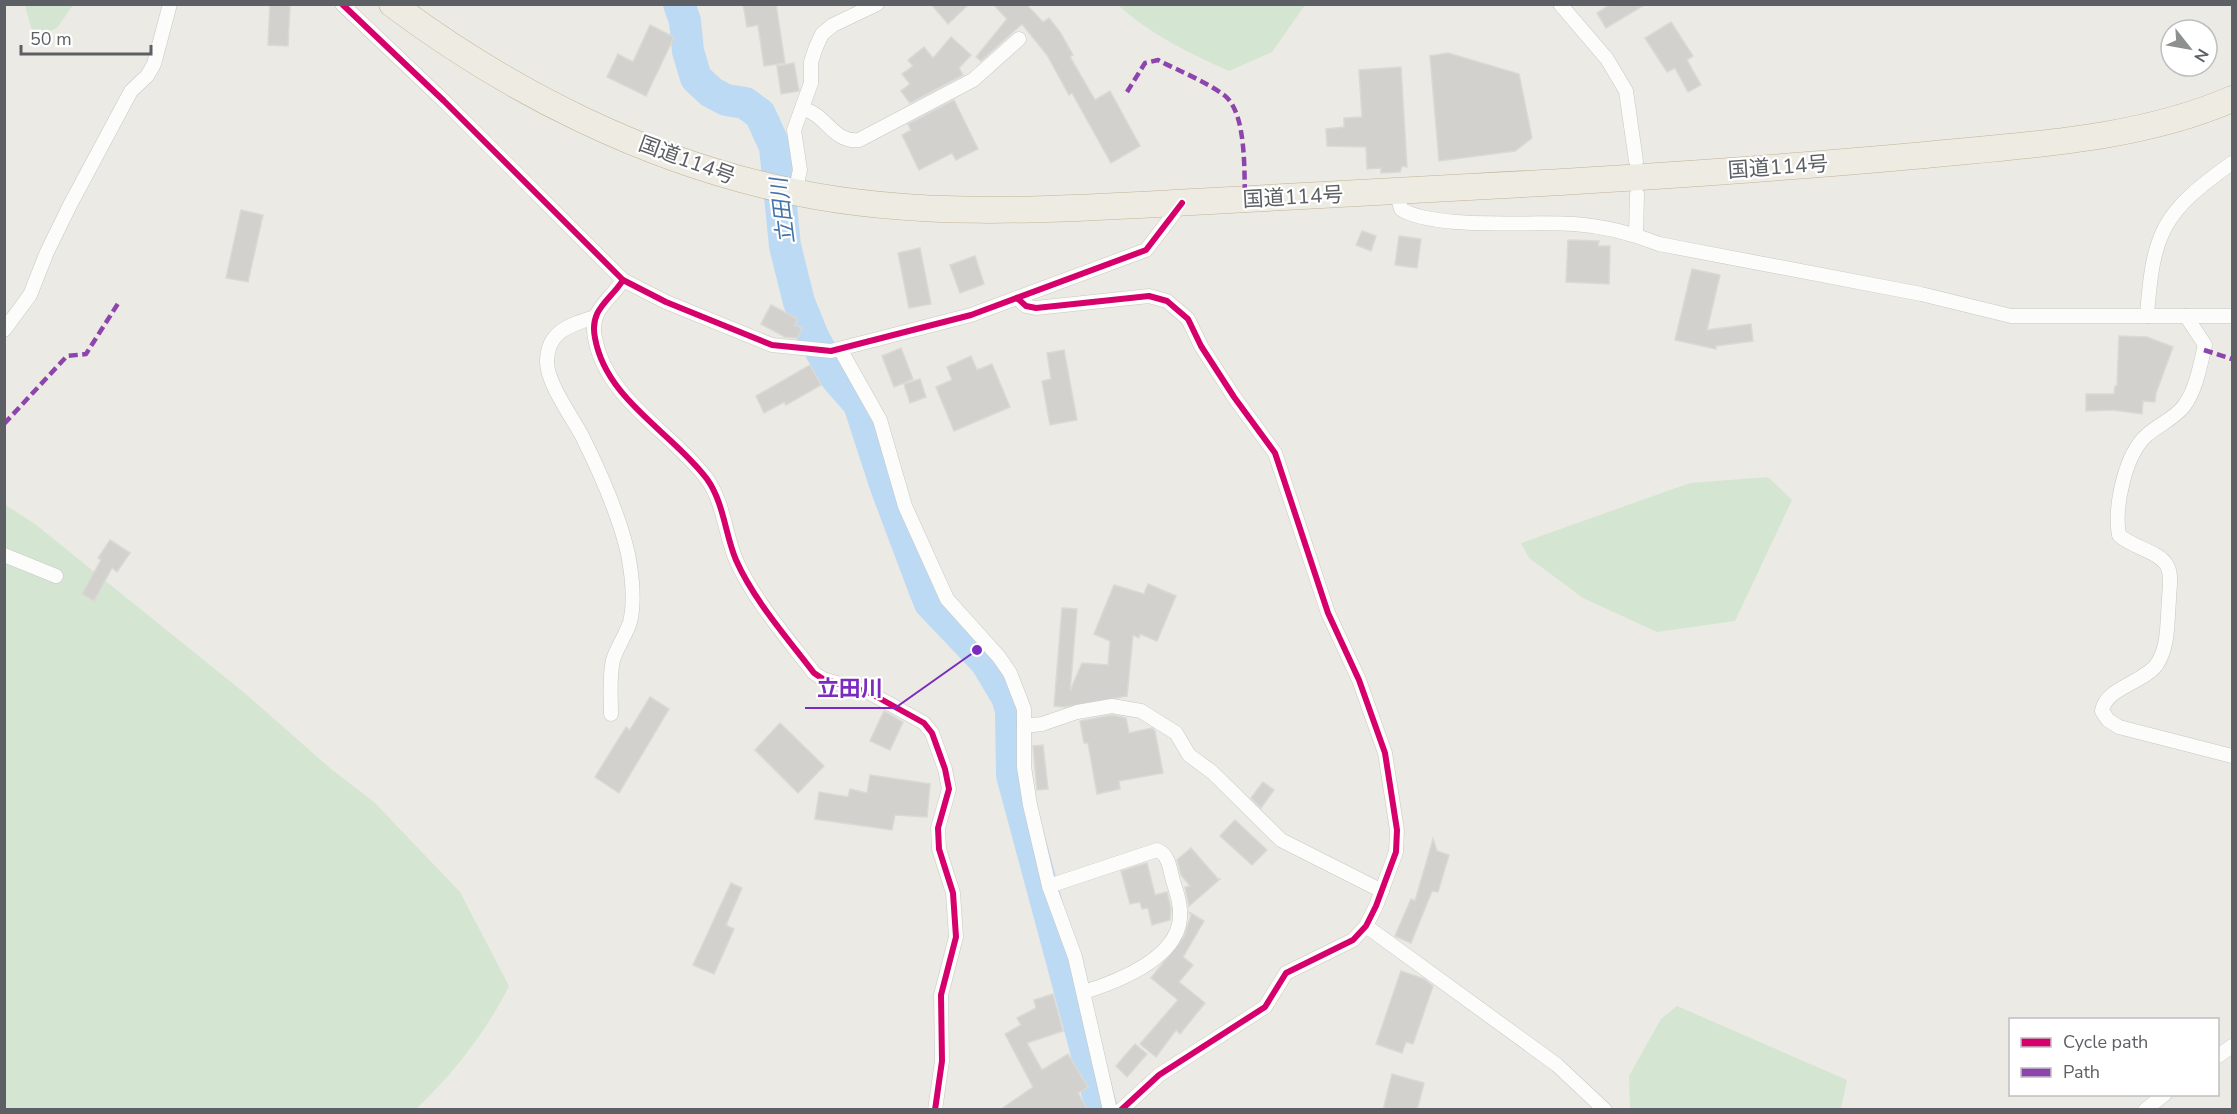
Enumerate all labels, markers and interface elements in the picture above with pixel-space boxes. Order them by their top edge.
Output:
scale bar [21,18,152,56]
north arrow [2159,18,2219,78]
text: 50 m [30,27,72,51]
text: N [2188,44,2214,66]
street label: 国道114号 [635,130,739,190]
street label: 国道114号 [1727,150,1829,184]
water label: 立田川 [764,174,802,245]
street label: 国道114号 [1242,180,1344,214]
callout: 立田川 [805,668,895,708]
text: 立田川 [817,674,883,704]
legend [2009,1018,2219,1096]
text: Cycle path [2063,1030,2148,1054]
text: Path [2063,1060,2100,1084]

